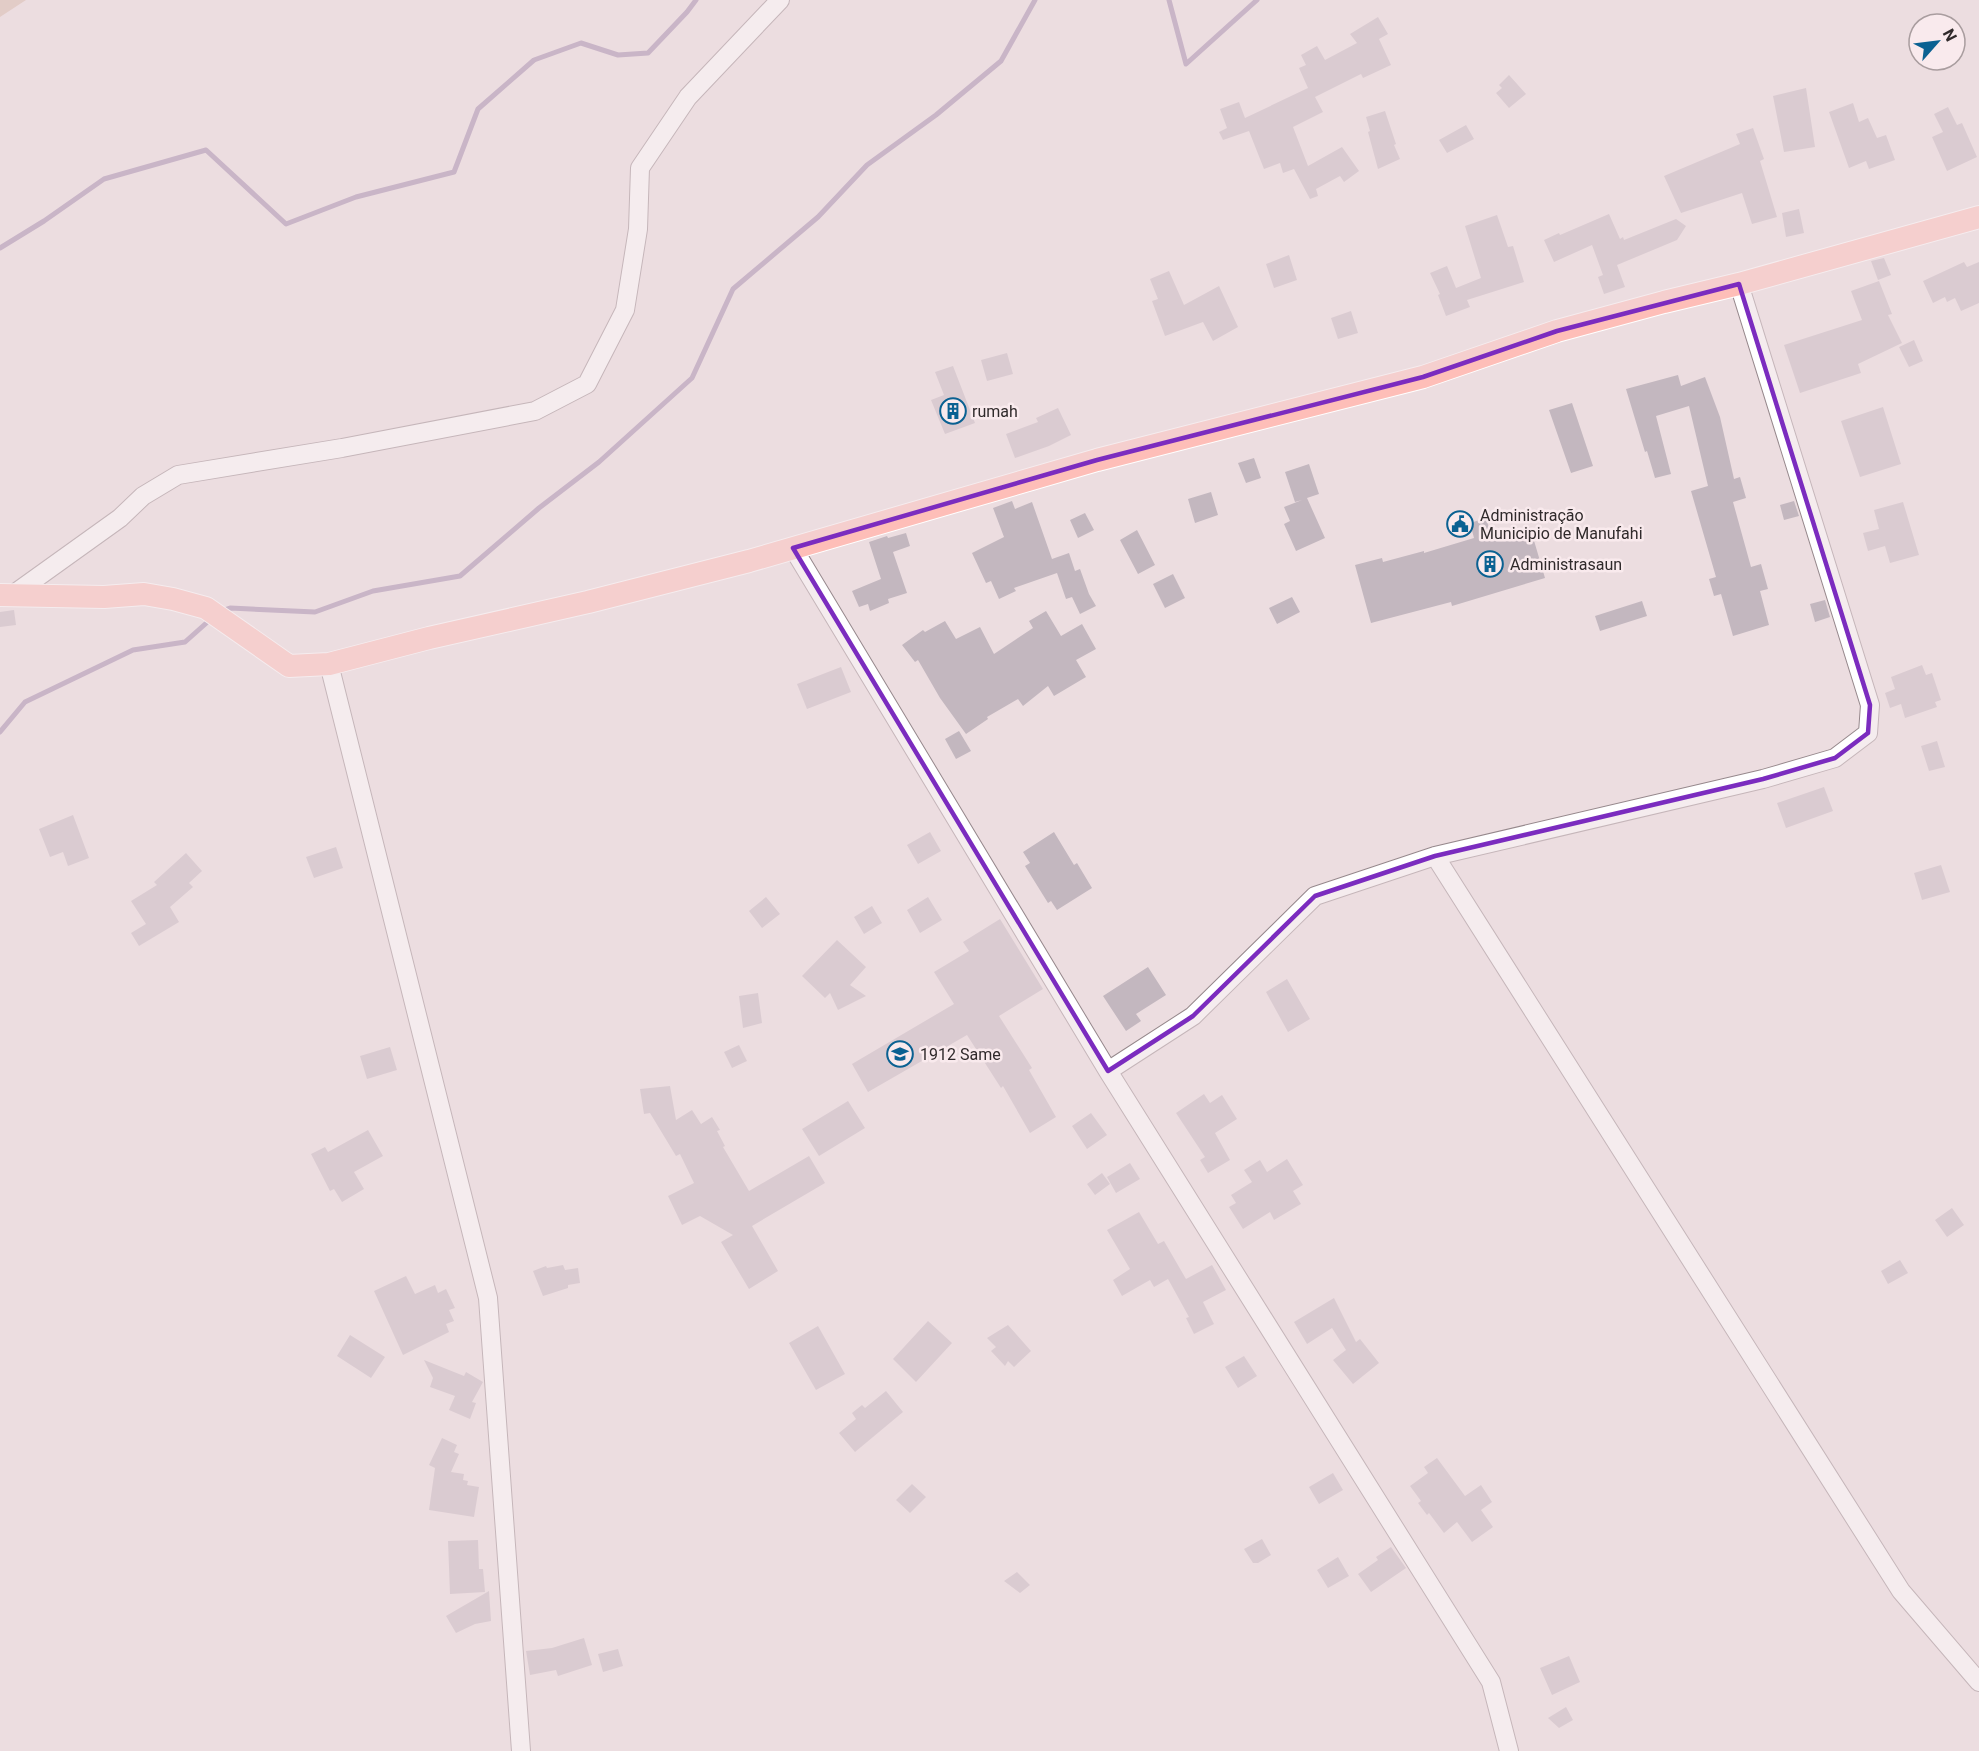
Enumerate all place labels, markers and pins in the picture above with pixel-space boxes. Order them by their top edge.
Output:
building icon: rumah [938,396,968,426]
place label: rumah [972,402,1018,421]
place label: Administração Municipio de Manufahi [1480,506,1643,543]
public building icon: Administração Municipio de Manufahi [1445,509,1475,539]
building icon: Administrasaun [1475,549,1505,579]
place label: Administrasaun [1510,555,1622,574]
school or university icon: 1912 Same [885,1039,915,1069]
place label: 1912 Same [920,1045,1001,1064]

